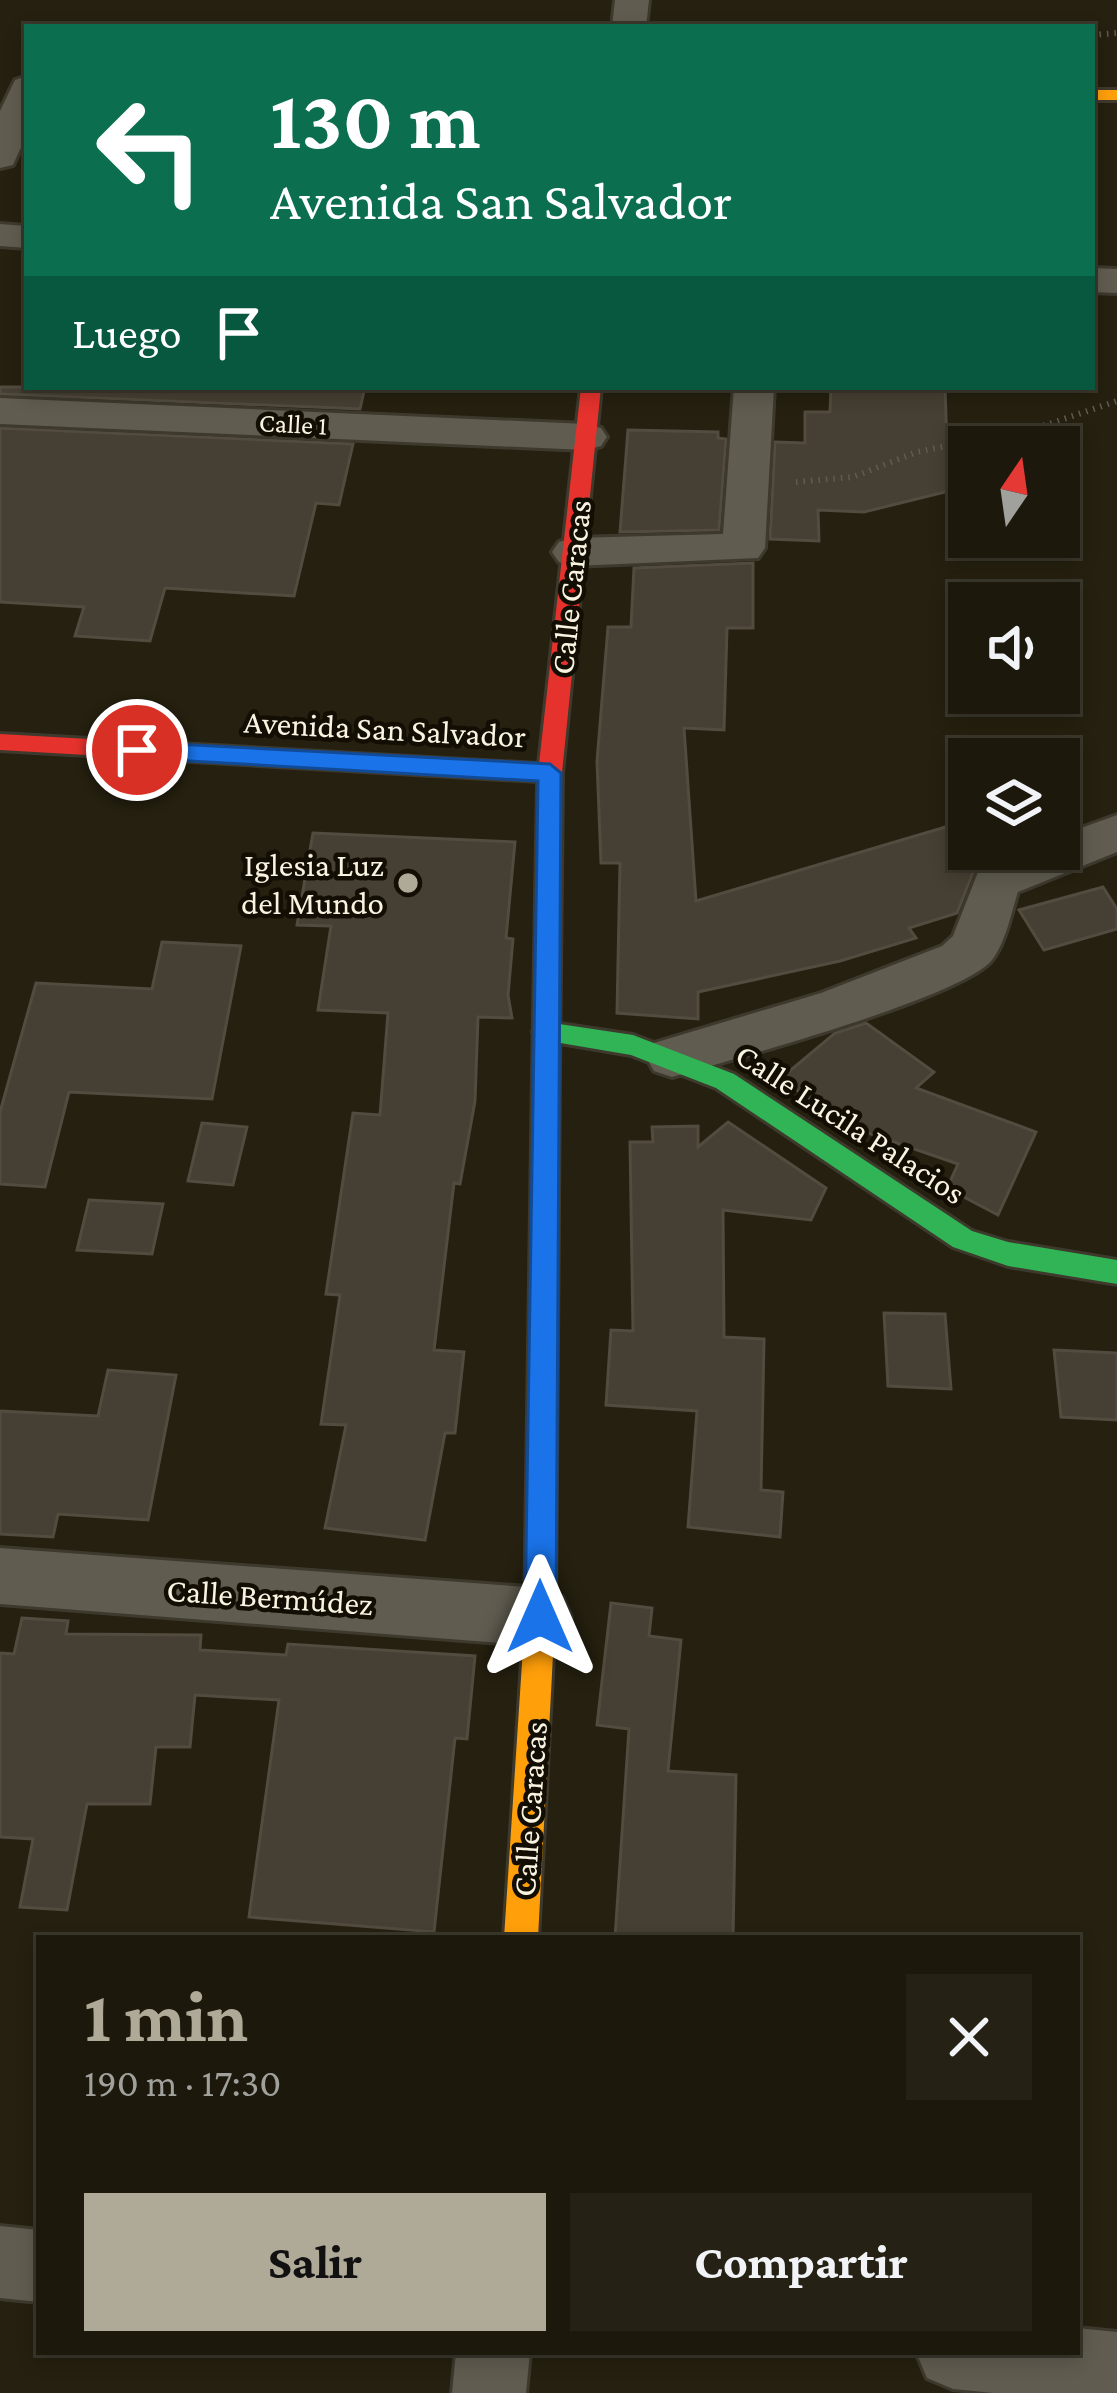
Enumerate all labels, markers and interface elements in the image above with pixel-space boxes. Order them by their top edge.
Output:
icon: left [72,72,228,228]
text: 130 m [270,73,481,166]
text: Avenida San Salvador [270,171,732,231]
icon: arrive [206,300,272,366]
text: Luego [72,308,182,358]
street label: Calle 1 [258,407,328,441]
north arrow [948,426,1080,558]
map controls [948,426,1080,870]
street label: Calle Caracas [543,498,598,676]
button: sound [948,582,1080,714]
pin [86,699,188,801]
street label: Avenida San Salvador [243,703,527,754]
icon: arrive [104,717,170,783]
button: layers [948,738,1080,870]
place label: Iglesia Luz del Mundo [241,846,384,921]
marker: Iglesia Luz del Mundo [395,870,421,896]
street label: Calle Lucila Palacios [729,1036,972,1211]
position arrow [477,1554,603,1680]
street label: Calle Bermúdez [166,1571,374,1622]
street label: Calle Caracas [505,1720,554,1898]
button: close [906,1974,1032,2100]
text: 1 min [84,1976,248,2056]
text: 190 m · 17:30 [84,2061,281,2104]
button: Salir [84,2193,546,2331]
button: Compartir [570,2193,1032,2331]

